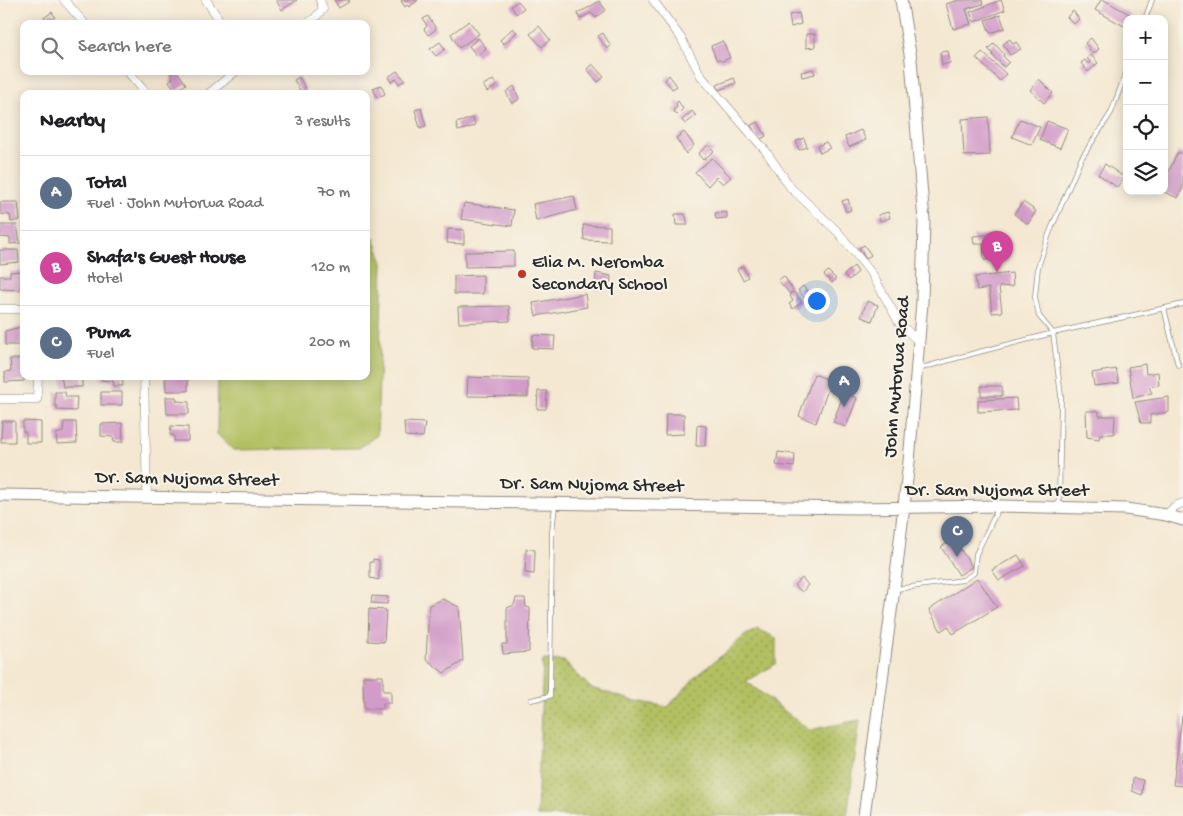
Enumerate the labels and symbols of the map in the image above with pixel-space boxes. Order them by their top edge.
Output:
pin: B [981,231,1013,272]
place label: Elia M. Neromba Secondary School [532,252,668,297]
marker: Elia M. Neromba Secondary School [516,268,528,280]
your location [804,288,830,314]
street label: John Mutorwa Road [880,294,917,458]
pin: A [828,366,860,407]
street label: Dr. Sam Nujoma Street [93,467,281,493]
street label: Dr. Sam Nujoma Street [498,473,686,499]
street label: Dr. Sam Nujoma Street [904,480,1091,503]
pin: C [941,516,973,557]

